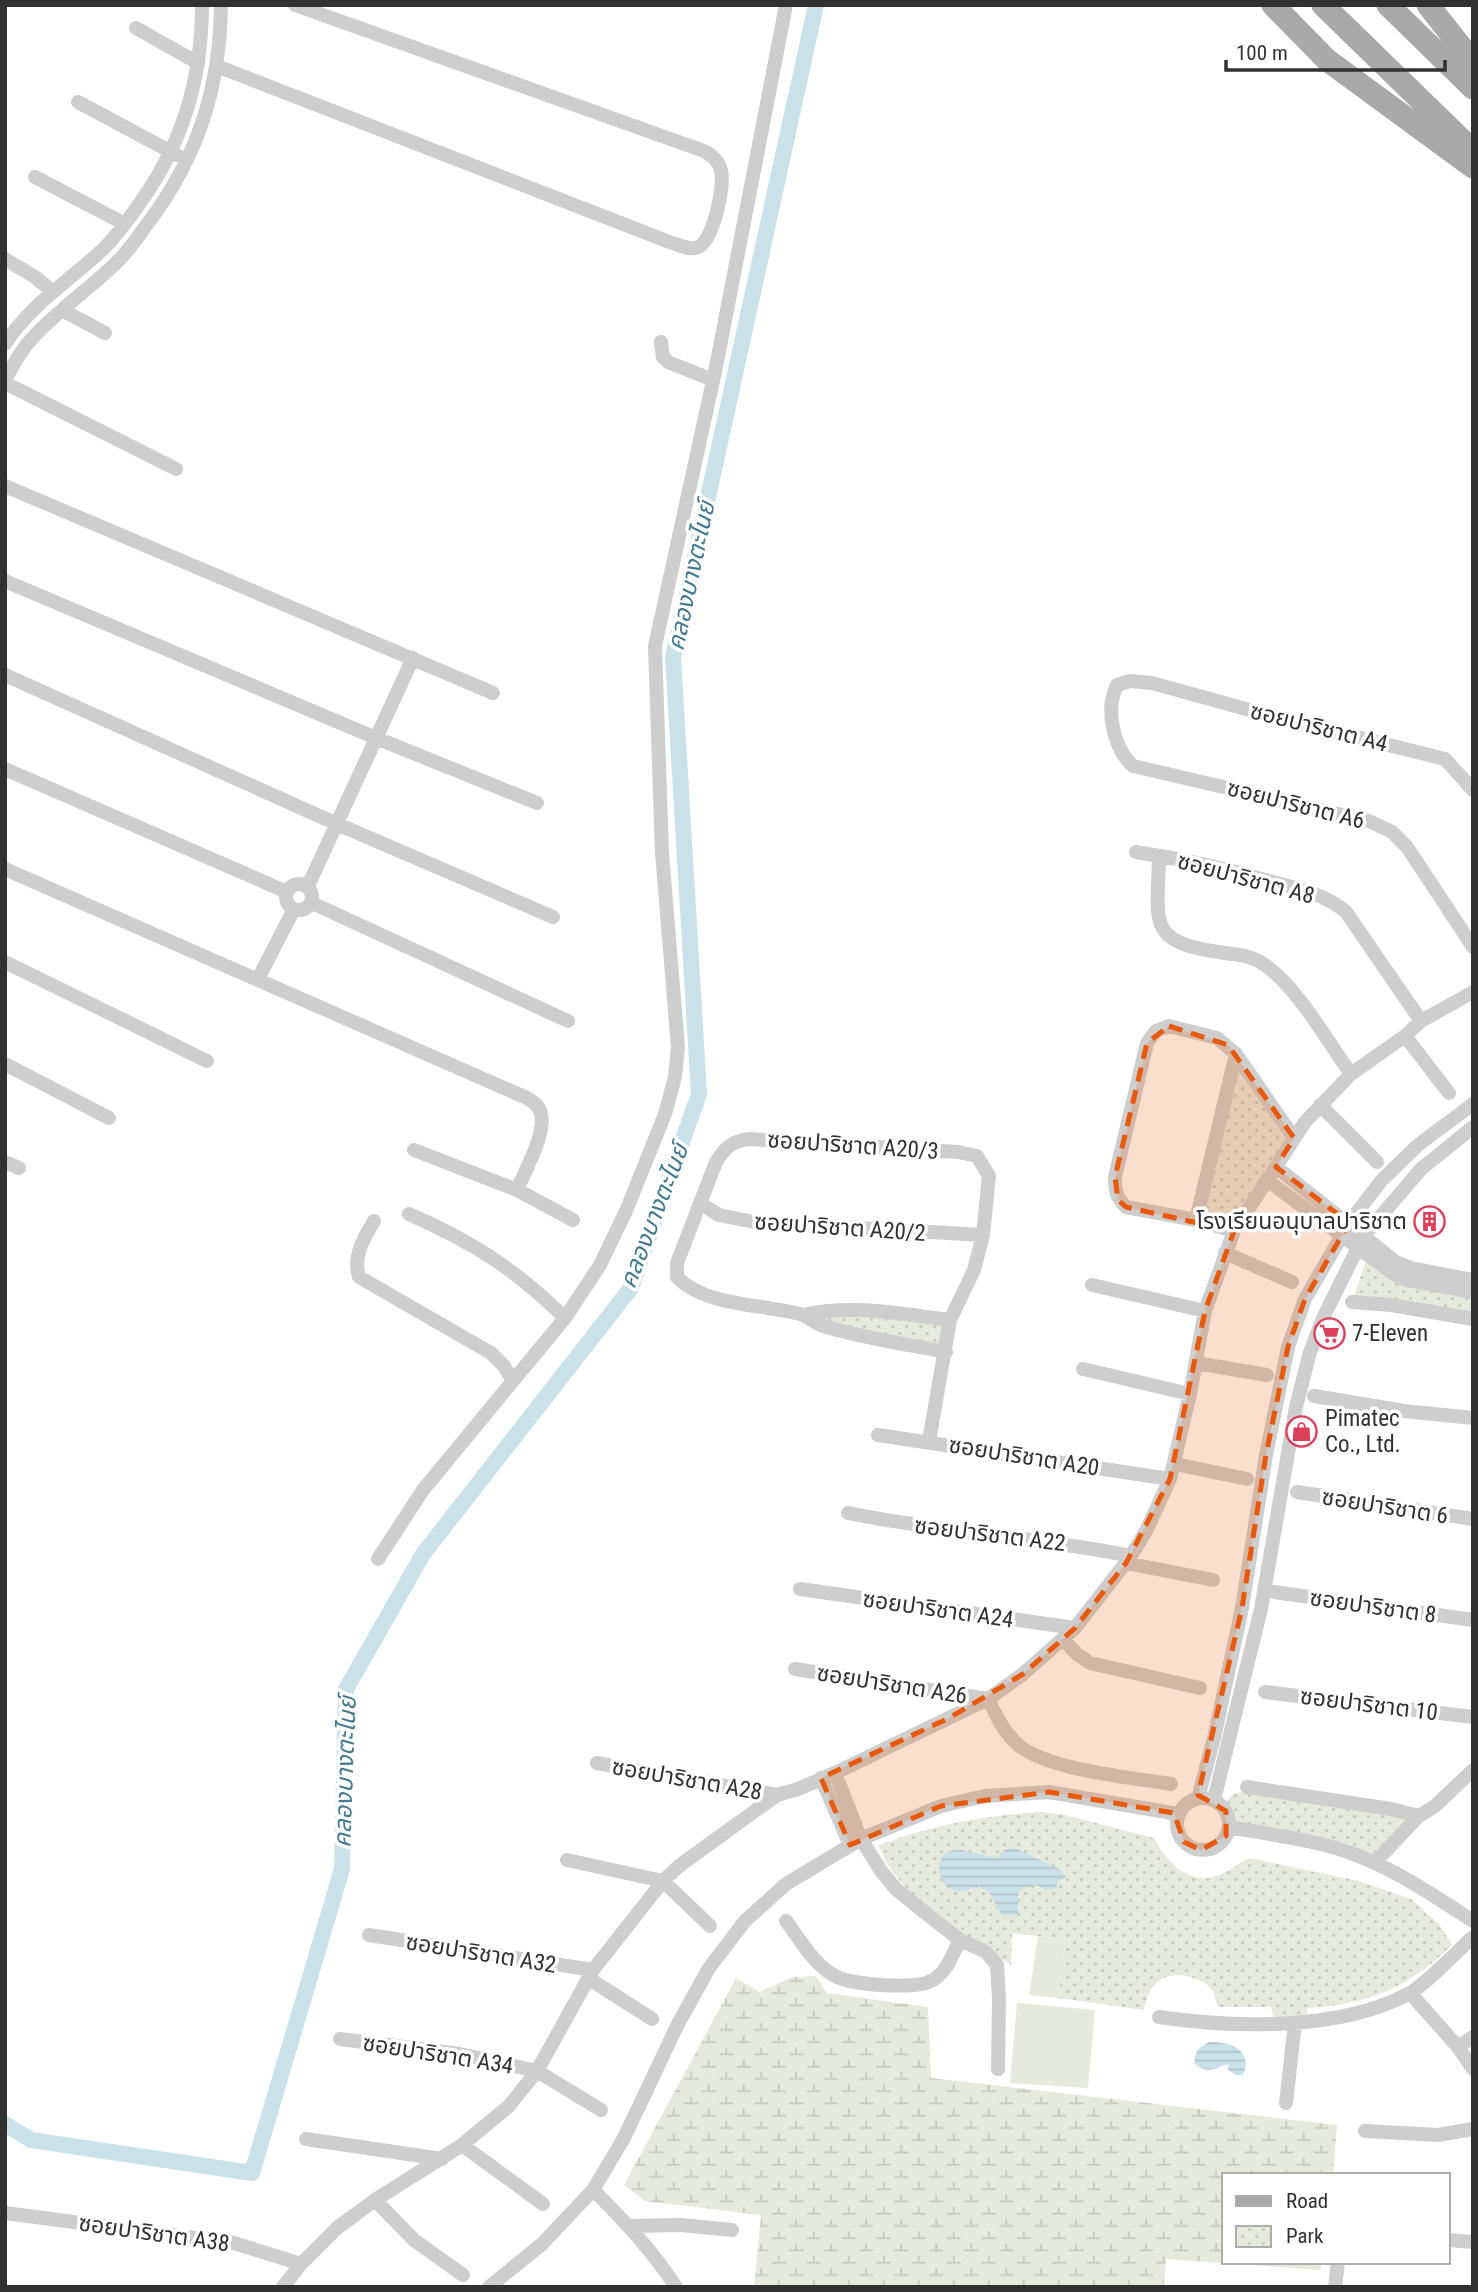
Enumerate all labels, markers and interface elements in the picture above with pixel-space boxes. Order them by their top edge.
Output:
scale bar [1226,28,1445,72]
text: 100 m [1236,41,1288,65]
water label: คลองบางตะไนย์ [662,495,721,653]
street label: ซอยปาริชาต A4 [1247,697,1390,758]
street label: ซอยปาริชาต A6 [1224,774,1367,835]
street label: ซอยปาริชาต A8 [1174,847,1317,910]
street label: ซอยปาริชาต A20/3 [766,1126,940,1165]
water label: คลองบางตะไนย์ [614,1136,696,1292]
building icon: โรงเรียนอนุบาลปาริชาต [1413,1204,1447,1238]
street label: ซอยปาริชาต A20/2 [753,1208,927,1247]
place label: โรงเรียนอนุบาลปาริชาต [1196,1208,1407,1235]
supermarket icon: 7-Eleven [1312,1316,1346,1350]
place label: 7-Eleven [1352,1320,1428,1347]
place label: Pimatec Co., Ltd. [1325,1405,1401,1458]
shop icon: Pimatec Co., Ltd. [1285,1414,1319,1448]
street label: ซอยปาริชาต A20 [947,1431,1101,1482]
street label: ซอยปาริชาต 6 [1320,1483,1450,1530]
street label: ซอยปาริชาต A22 [913,1512,1067,1557]
street label: ซอยปาริชาต 8 [1308,1584,1438,1629]
street label: ซอยปาริชาต A24 [861,1586,1015,1633]
street label: ซอยปาริชาต A26 [815,1659,969,1710]
street label: ซอยปาริชาต 10 [1298,1683,1439,1726]
water label: คลองบางตะไนย์ [328,1692,362,1848]
street label: ซอยปาริชาต A28 [610,1753,764,1806]
street label: ซอยปาริชาต A32 [404,1928,558,1979]
street label: ซอยปาริชาต A34 [361,2029,515,2080]
legend [1222,2173,1450,2264]
text: Road [1286,2189,1328,2213]
street label: ซอยปาริชาต A38 [77,2210,231,2257]
text: Park [1286,2224,1324,2248]

